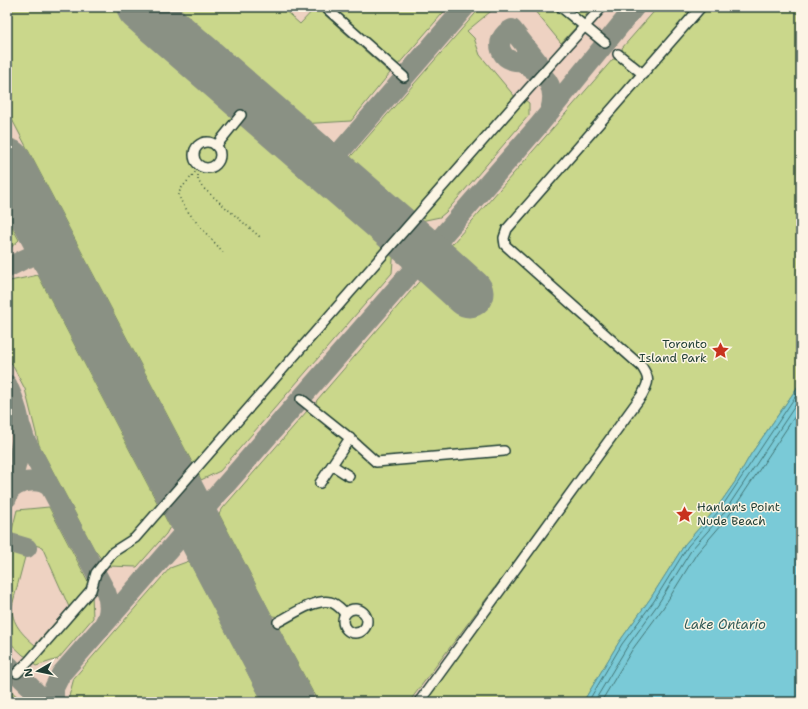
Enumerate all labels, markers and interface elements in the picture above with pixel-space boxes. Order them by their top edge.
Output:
place label: Toronto Island Park [639,336,707,366]
place icon: Toronto Island Park [710,341,730,361]
place label: Hanlan's Point Nude Beach [697,499,780,529]
place icon: Hanlan's Point Nude Beach [674,504,694,524]
water label: Lake Ontario [684,616,766,633]
north arrow [18,651,58,691]
text: N [20,667,37,678]

